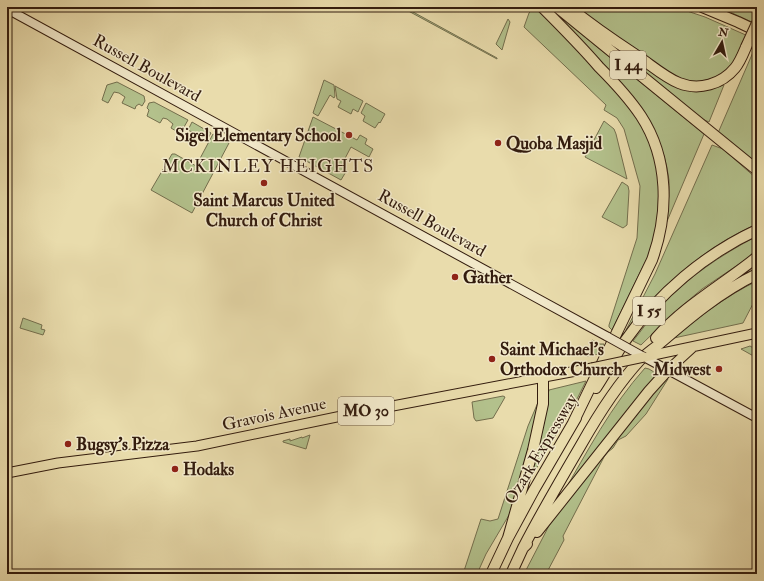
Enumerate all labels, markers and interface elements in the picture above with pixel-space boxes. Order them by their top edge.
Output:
north arrow [702,22,742,62]
text: N [717,25,730,40]
street label: Russell Boulevard [89,30,205,107]
road number: I 44 [610,51,646,79]
place label: Sigel Elementary School [175,125,342,147]
marker: Sigel Elementary School [344,130,354,140]
place label: Quoba Masjid [506,133,603,155]
marker: Quoba Masjid [493,138,503,148]
district label: MCKINLEY HEIGHTS [162,155,374,178]
marker: Saint Marcus United Church of Christ [259,178,269,188]
street label: Russell Boulevard [374,185,490,262]
place label: Saint Marcus United Church of Christ [193,190,335,231]
place label: Gather [463,267,513,288]
marker: Gather [450,272,460,282]
road number: I 55 [633,297,665,325]
place label: Saint Michael's Orthodox Church [500,339,622,380]
marker: Saint Michael's Orthodox Church [487,354,497,364]
place label: Midwest [652,359,711,380]
marker: Midwest [714,364,724,374]
street label: Ozark Expressway [500,390,583,509]
street label: Gravois Avenue [220,393,328,435]
road number: MO 30 [338,397,394,425]
place label: Bugsy's Pizza [76,434,170,456]
marker: Bugsy's Pizza [63,439,73,449]
place label: Hodaks [183,459,234,480]
marker: Hodaks [170,464,180,474]

